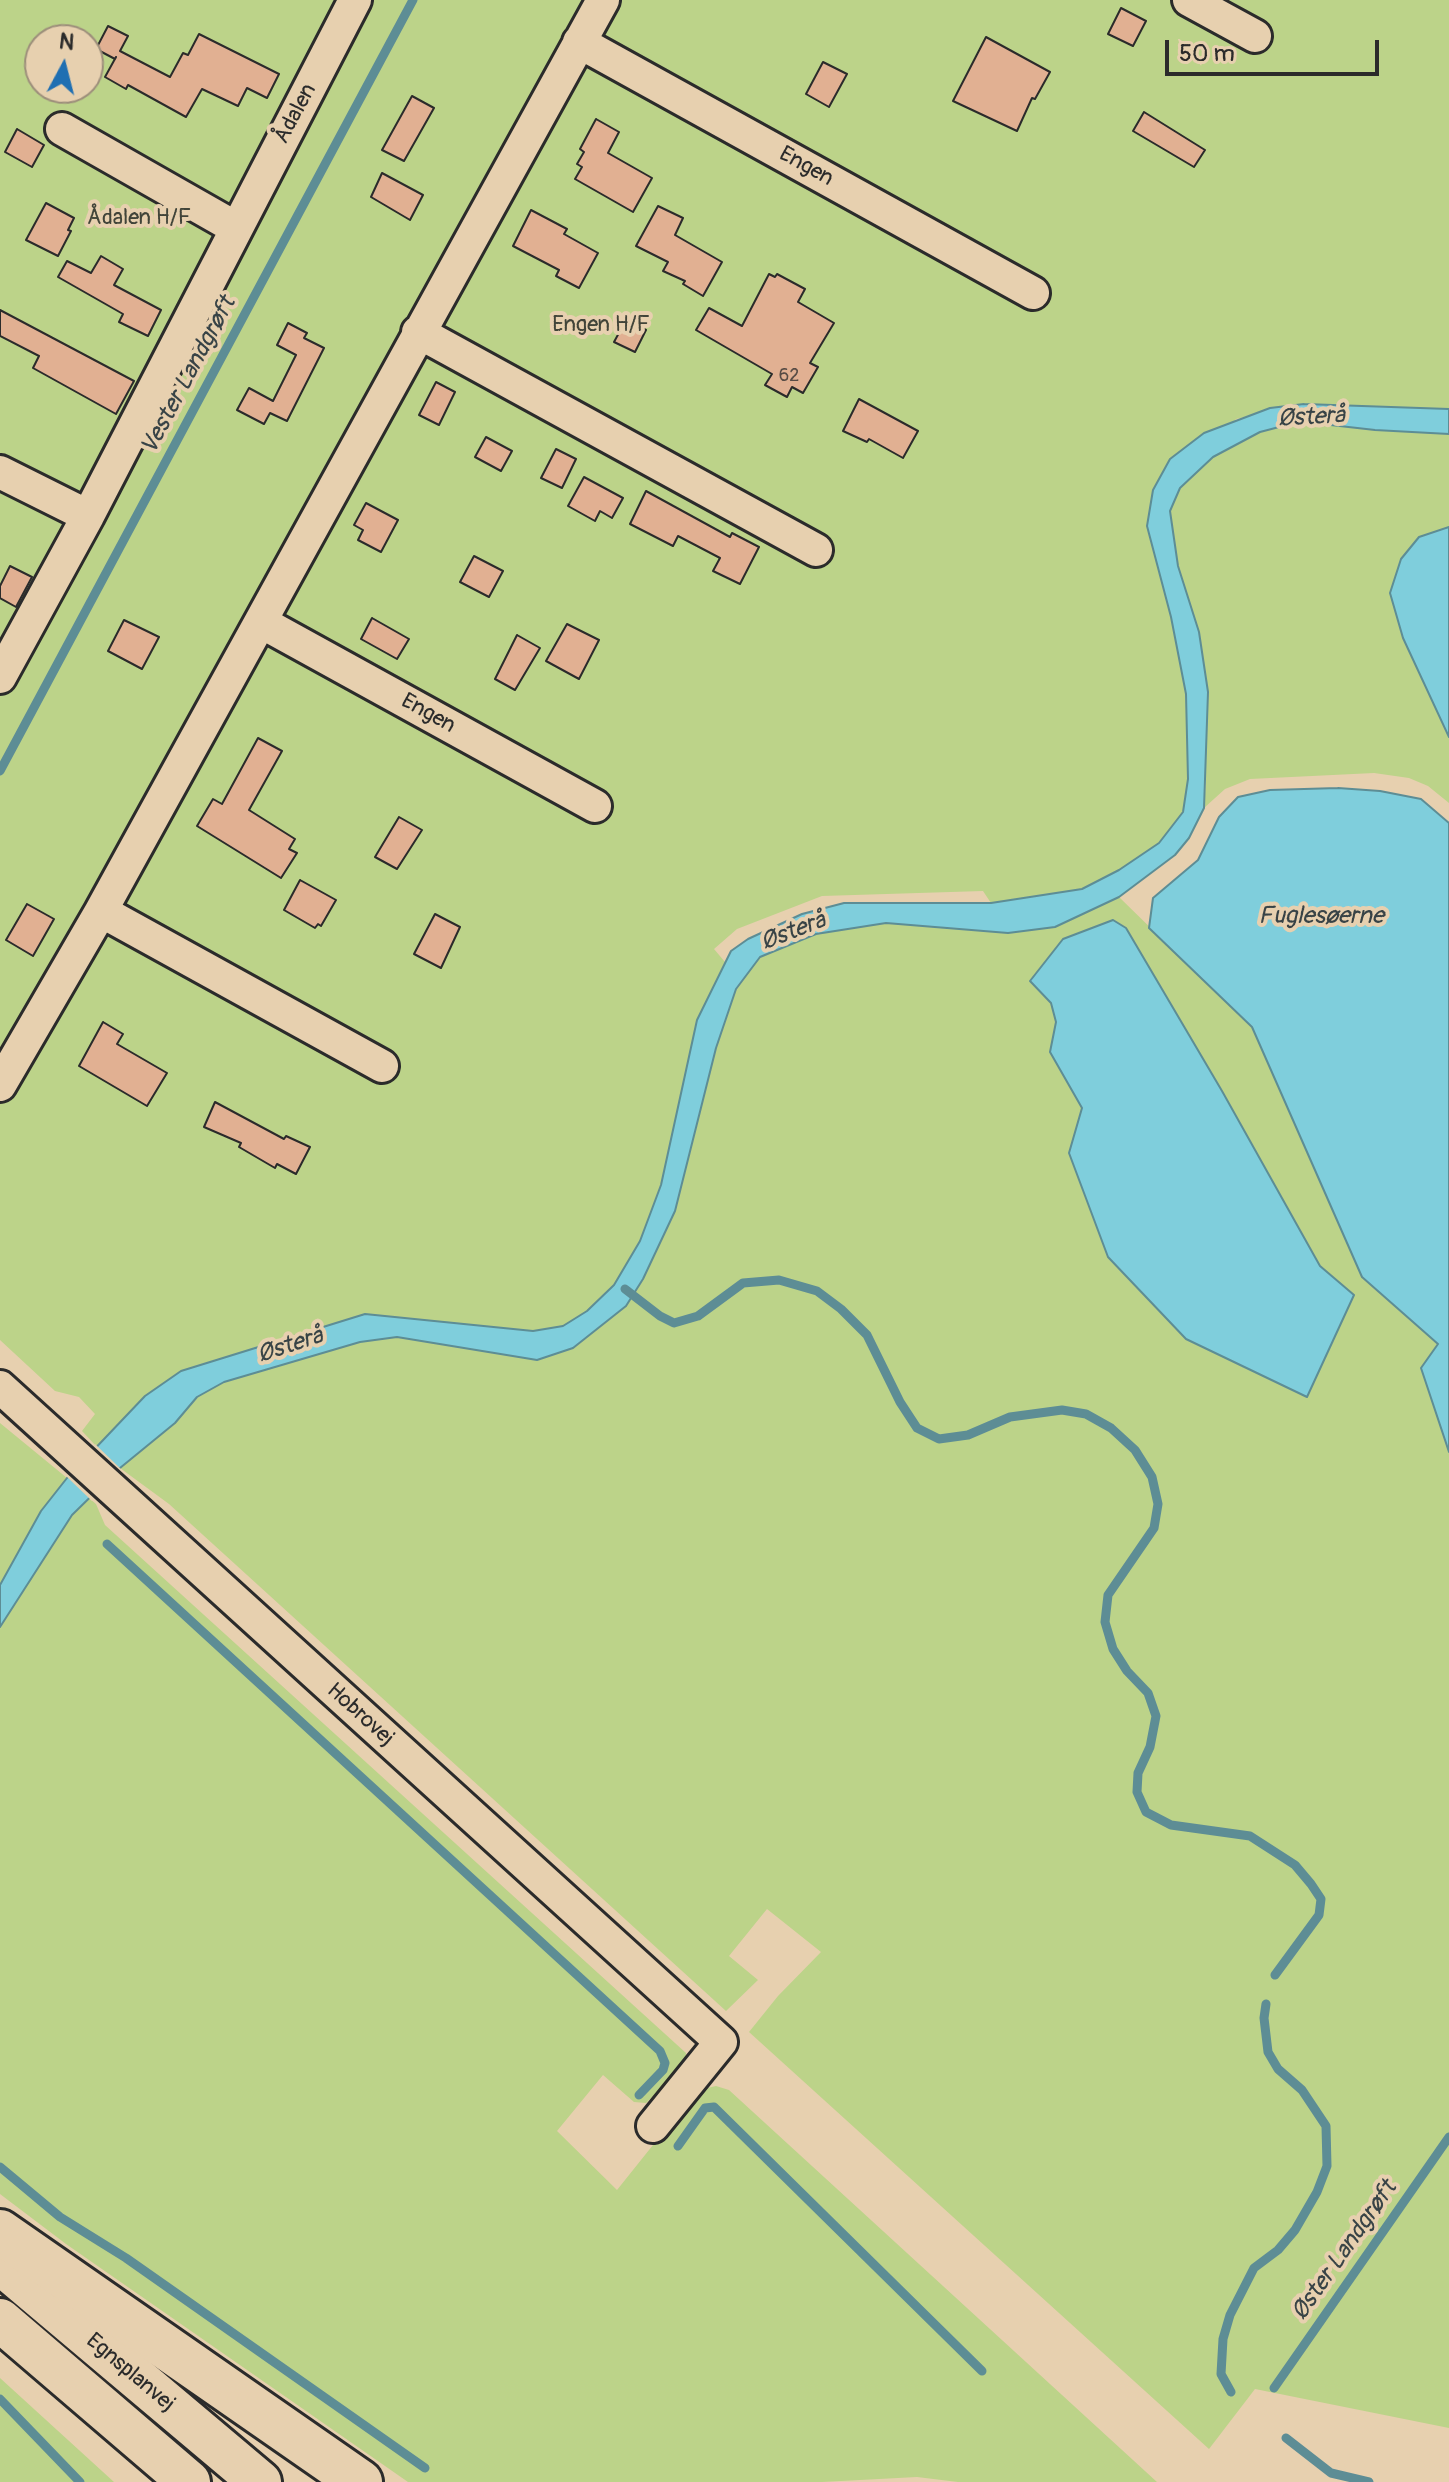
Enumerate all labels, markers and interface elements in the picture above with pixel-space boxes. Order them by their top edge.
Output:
north arrow [24,24,104,104]
scale bar [1169,24,1383,74]
text: N [58,27,76,57]
text: 50 m [1179,39,1235,68]
street label: Ådalen [269,80,323,148]
street label: Engen [774,141,838,193]
park label: Ådalen H/F [87,205,191,231]
water label: Vester Landgrøft [135,292,243,460]
park label: Engen H/F [552,312,650,338]
house number: 62 [779,365,799,387]
water label: Østerå [1277,402,1347,434]
street label: Engen [396,688,460,740]
water label: Fuglesøerne [1258,903,1384,931]
water label: Østerå [757,906,831,958]
water label: Østerå [254,1322,328,1370]
street label: Hobrovej [321,1678,399,1752]
water label: Øster Landgrøft [1286,2176,1404,2326]
street label: Egnsplanvej [80,2328,180,2418]

